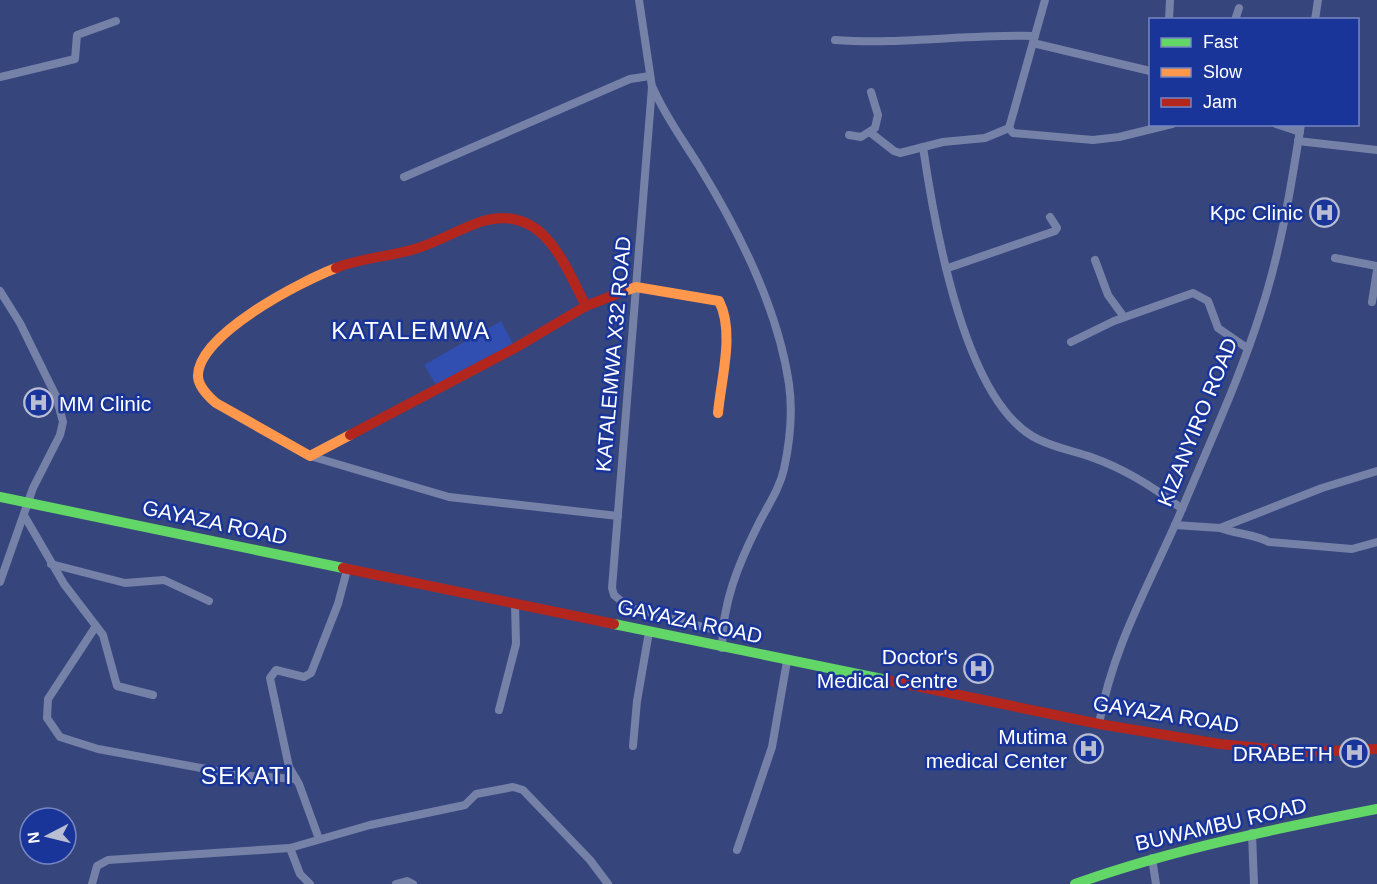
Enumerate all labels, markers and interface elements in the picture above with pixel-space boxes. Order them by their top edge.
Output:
legend [1149,18,1359,126]
text: Fast [1203,32,1238,52]
text: Slow [1203,62,1243,82]
text: Jam [1203,92,1237,112]
hospital icon: Kpc Clinic [1308,196,1340,228]
place label: Kpc Clinic [1210,201,1303,224]
street label: KATALEMWA X32 ROAD [591,235,635,473]
district label: KATALEMWA [331,317,491,344]
street label: KIZANYIRO ROAD [1153,334,1241,510]
hospital icon: MM Clinic [22,387,54,419]
place label: MM Clinic [59,392,151,415]
street label: GAYAZA ROAD [141,495,289,549]
street label: GAYAZA ROAD [616,594,764,648]
place label: Doctor's Medical Centre [817,645,958,692]
hospital icon: Doctor's Medical Centre [963,652,995,684]
street label: GAYAZA ROAD [1091,691,1241,737]
place label: Mutima medical Center [926,725,1067,772]
hospital icon: Mutima medical Center [1072,732,1104,764]
hospital icon: DRABETH [1338,737,1370,769]
place label: DRABETH [1233,742,1333,765]
district label: SEKATI [201,762,293,789]
street label: BUWAMBU ROAD [1133,793,1309,855]
north arrow [18,806,78,866]
text: N [24,831,43,845]

